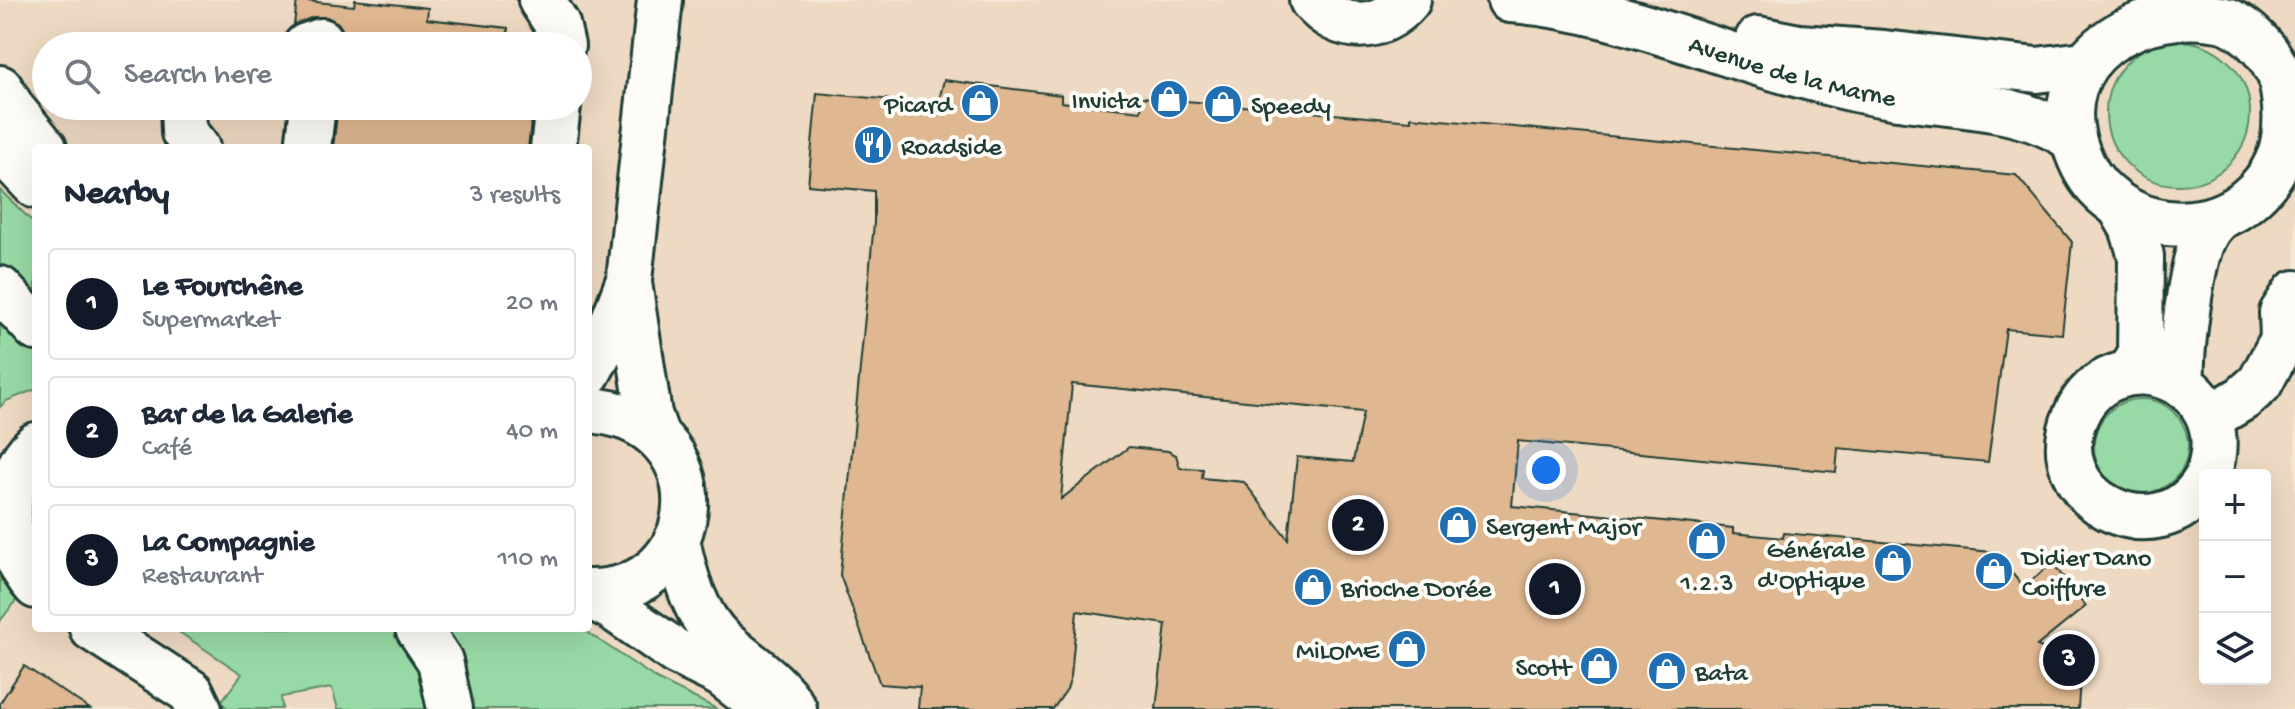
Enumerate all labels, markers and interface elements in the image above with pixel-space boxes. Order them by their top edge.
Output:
street label: Avenue de la Marne [1684,31,1898,116]
search box [32,32,592,120]
icon: search [60,54,104,98]
text: Search here [124,59,272,94]
shop icon: Invicta [1148,78,1190,120]
shop icon: Picard [959,82,1001,124]
shop icon: Speedy [1202,83,1244,125]
place label: Invicta [1071,88,1143,119]
place label: Picard [883,92,954,123]
place label: Speedy [1251,93,1331,124]
restaurant icon: Roadside [852,124,894,166]
place label: Roadside [901,134,1002,165]
text: Nearby [64,176,169,216]
text: 3 results [470,181,560,212]
text: Le Fourchêne [142,271,303,306]
text: 1 [87,289,97,320]
text: 20 m [506,289,558,320]
text: Supermarket [142,306,279,337]
text: Bar de la Galerie [142,399,353,434]
text: 2 [86,417,98,448]
text: 40 m [506,417,558,448]
text: Café [142,434,192,465]
your location [1526,450,1566,490]
map controls [2199,469,2271,685]
button: + [2199,469,2271,541]
pin: 2 [1332,495,1384,555]
shop icon: Sergent Major [1437,504,1479,546]
place label: Sergent Major [1486,514,1644,545]
shop icon: 1.2.3 [1686,520,1728,562]
text: La Compagnie [142,527,315,562]
place label: Générale d'Optique [1757,537,1866,598]
button: − [2199,541,2271,613]
shop icon: Générale d'Optique [1872,542,1914,584]
text: 3 [85,545,99,576]
text: 110 m [498,545,558,576]
place label: Didier Dano Coiffure [2020,545,2151,606]
shop icon: Didier Dano Coiffure [1973,550,2015,592]
pin: 1 [1529,559,1581,619]
text: Restaurant [142,562,262,593]
shop icon: Brioche Dorée [1292,566,1334,608]
place label: 1.2.3 [1679,570,1734,601]
place label: Brioche Dorée [1340,576,1492,607]
button: layers [2199,613,2271,685]
shop icon: MiLOME [1386,628,1428,670]
pin: 3 [2043,630,2095,690]
place label: MiLOME [1296,638,1380,669]
shop icon: Scott [1578,645,1620,687]
shop icon: Bata [1646,650,1688,692]
place label: Scott [1515,655,1573,686]
place label: Bata [1694,660,1749,691]

